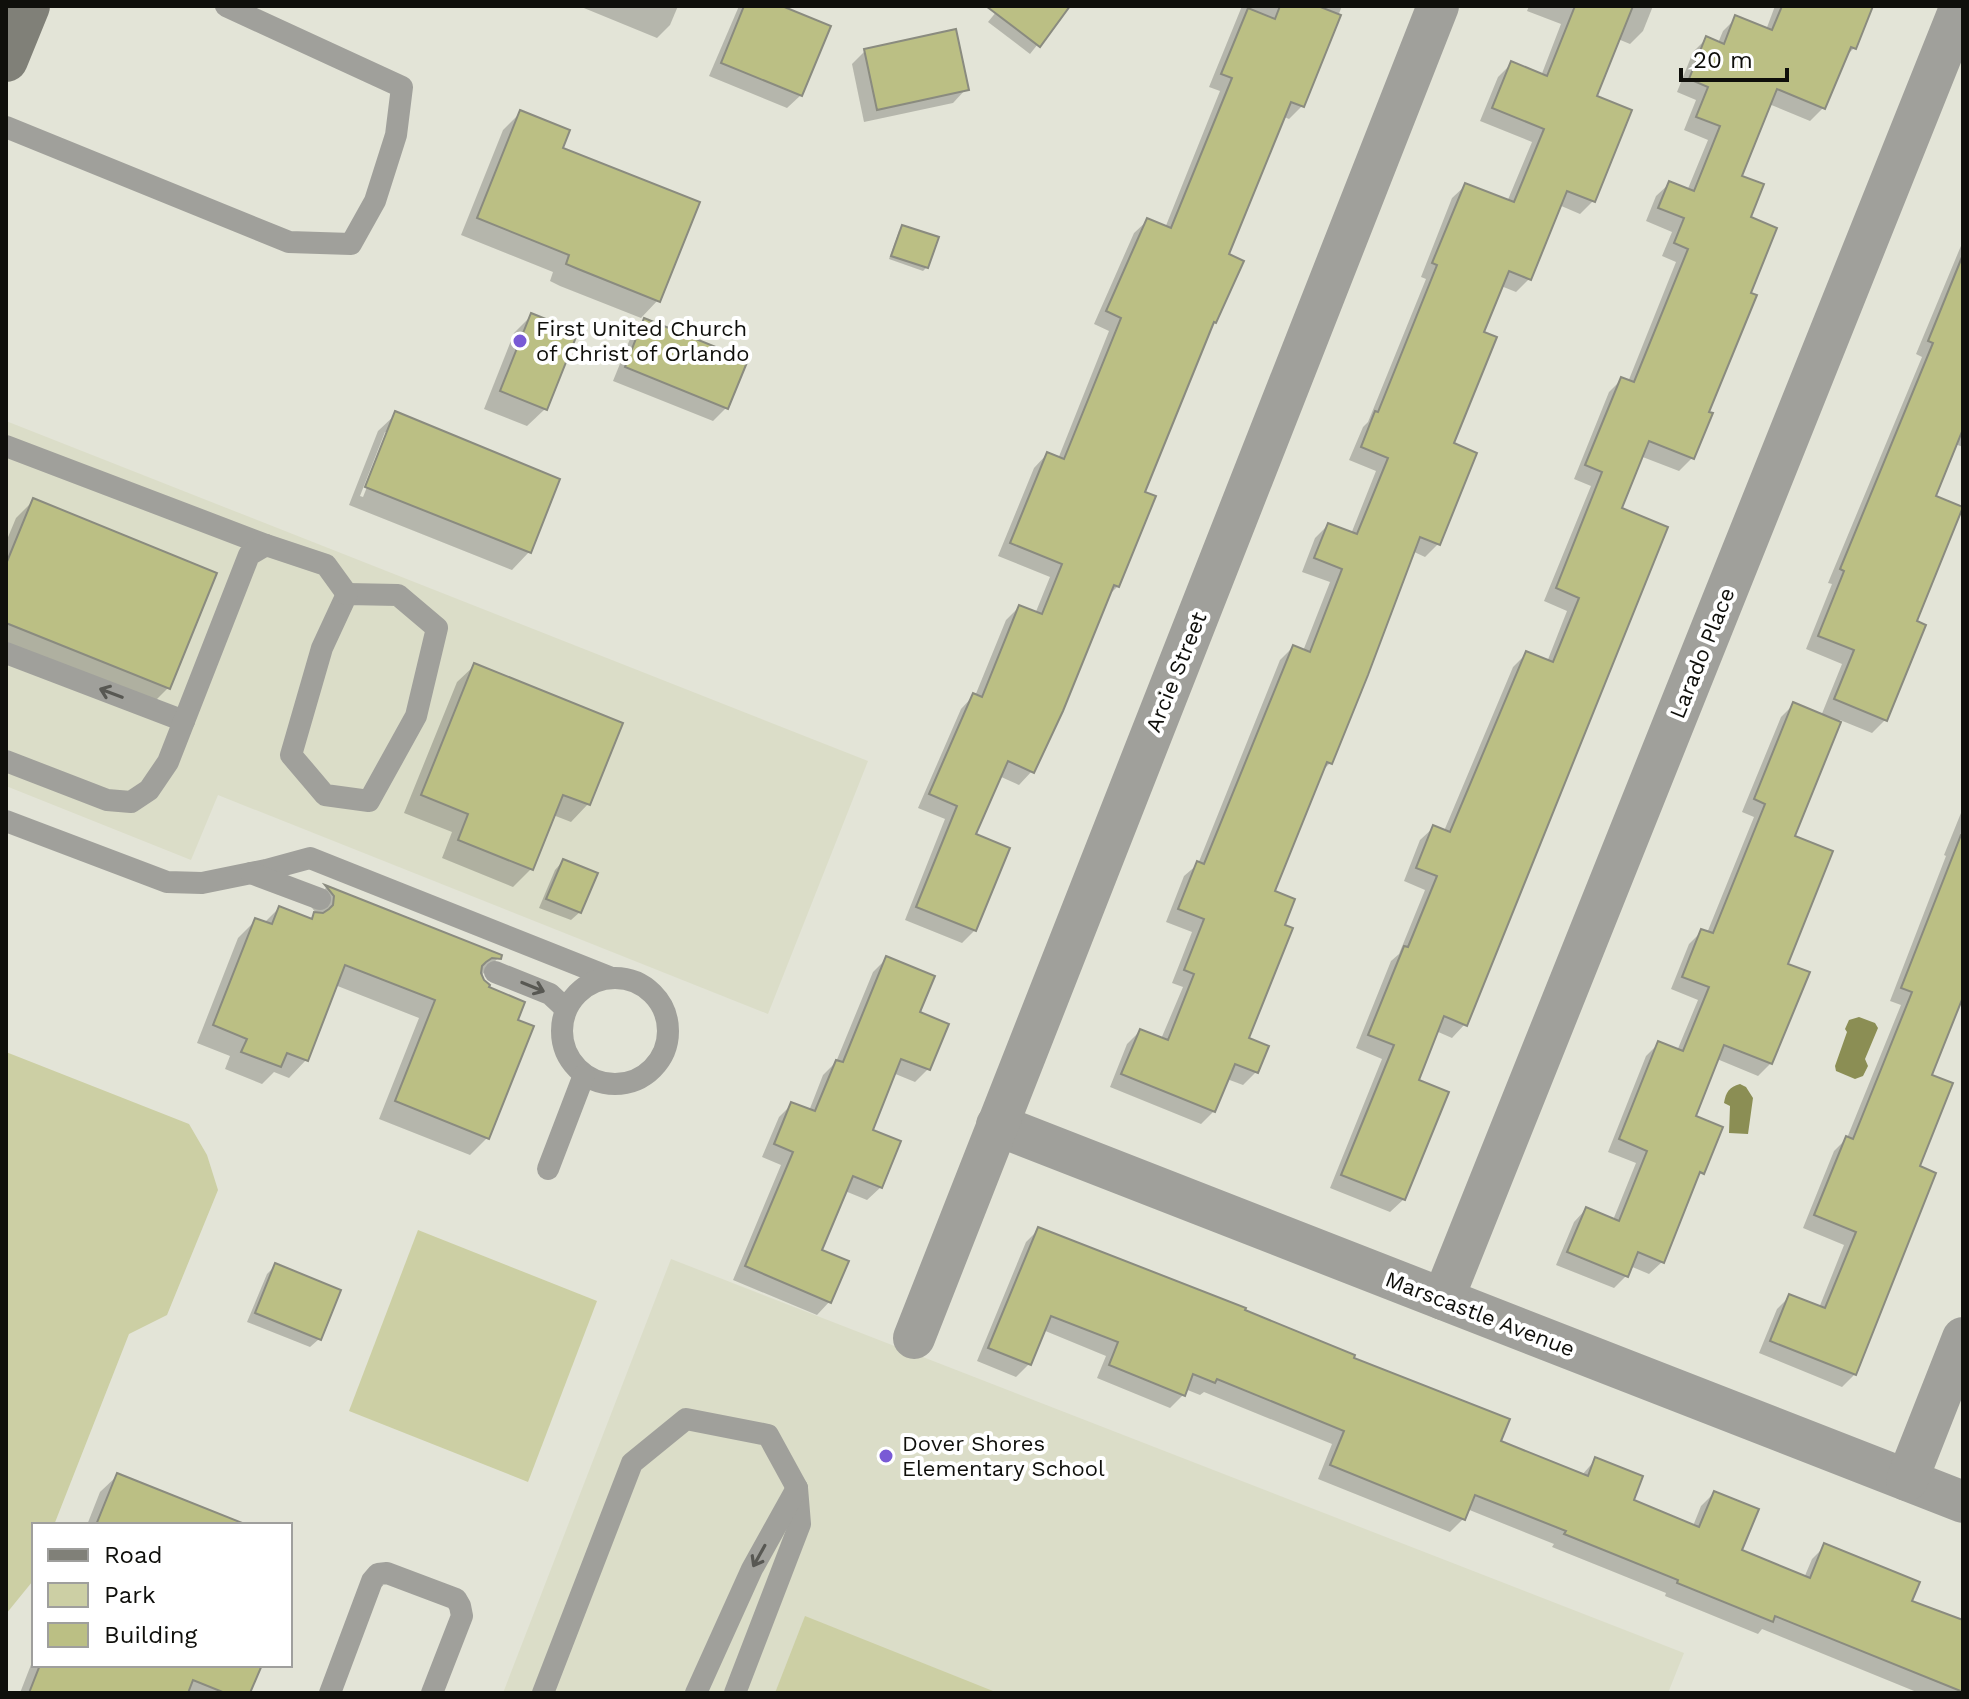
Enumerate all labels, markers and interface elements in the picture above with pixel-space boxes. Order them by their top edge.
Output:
scale bar [1681,32,1787,82]
text: 20 m [1693,46,1753,74]
place label: First United Church of Christ of Orlando [536,316,750,366]
marker: First United Church of Christ of Orlando [511,332,529,350]
street label: Larado Place [1664,584,1740,722]
street label: Arcie Street [1140,608,1212,736]
one-way arrow [99,685,124,699]
one-way arrow [520,981,545,995]
street label: Marscastle Avenue [1382,1266,1578,1362]
place label: Dover Shores Elementary School [902,1431,1105,1481]
marker: Dover Shores Elementary School [877,1447,895,1465]
legend [32,1523,292,1667]
text: Road [104,1541,163,1569]
one-way arrow [751,1544,767,1568]
text: Park [104,1581,156,1609]
text: Building [104,1621,197,1649]

